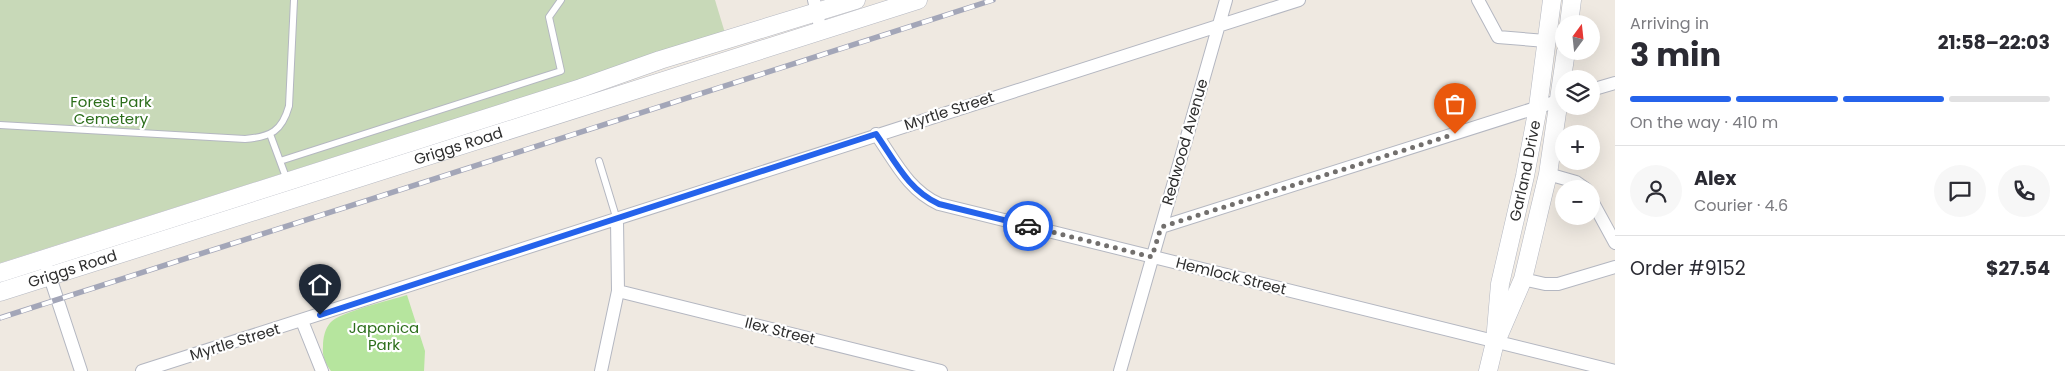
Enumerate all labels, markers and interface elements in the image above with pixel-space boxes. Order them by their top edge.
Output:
text: Arriving in [1630,12,1709,35]
north arrow [1555,15,1600,60]
map controls [1555,15,1600,225]
text: 21:58–22:03 [1938,29,2050,56]
text: 3 min [1630,32,1721,77]
button: layers [1555,70,1600,115]
street label: Redwood Avenue [1156,76,1213,207]
pin [1434,83,1476,134]
street label: Myrtle Street [901,86,996,135]
icon: bag [1441,90,1469,118]
park label: Forest Park Cemetery [70,91,152,129]
text: On the way · 410 m [1630,111,1778,134]
street label: Garland Drive [1504,118,1545,223]
street label: Griggs Road [411,122,505,170]
button: + [1555,125,1600,170]
button: person [1630,165,1682,217]
text: Alex [1694,165,1736,192]
button: chat [1934,165,1986,217]
button: phone [1998,165,2050,217]
button: − [1555,180,1600,225]
text: Courier · 4.6 [1694,194,1788,217]
courier [1003,201,1053,251]
icon: car [1014,212,1042,240]
street label: Griggs Road [25,245,119,292]
street label: Hemlock Street [1174,252,1289,299]
text: Order #9152 [1630,255,1746,282]
text: $27.54 [1986,255,2050,282]
pin [299,264,341,315]
icon: home [306,271,334,299]
street label: Ilex Street [743,312,817,349]
park label: Japonica Park [349,317,419,355]
street label: Myrtle Street [187,318,283,365]

